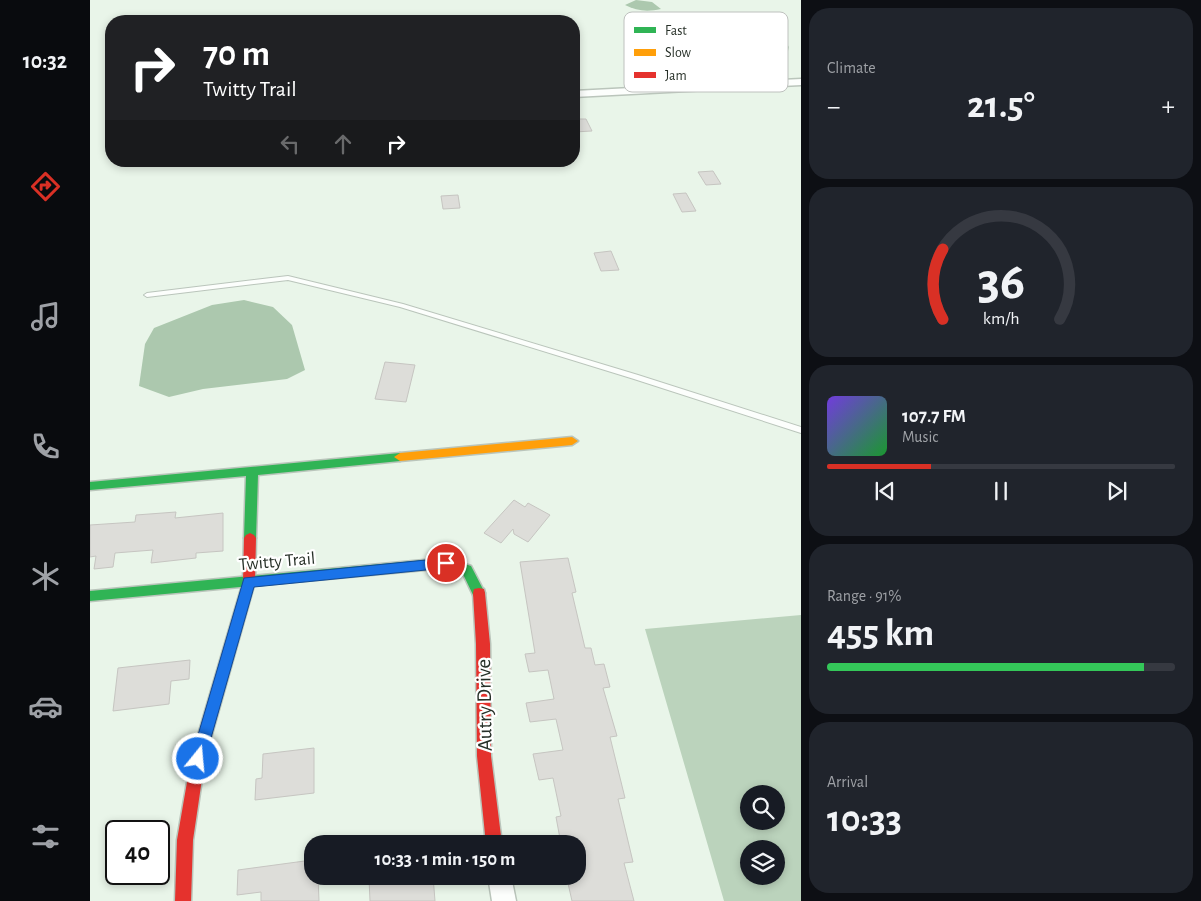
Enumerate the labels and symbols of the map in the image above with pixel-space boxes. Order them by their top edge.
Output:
legend [624,12,788,92]
text: Fast [665,24,687,38]
text: Slow [665,46,692,60]
text: Jam [665,69,687,83]
pin [425,542,467,584]
street label: Twitty Trail [238,550,316,574]
street label: Autry Drive [473,659,496,751]
position arrow [171,732,223,784]
speed limit sign: 40 [105,820,170,885]

